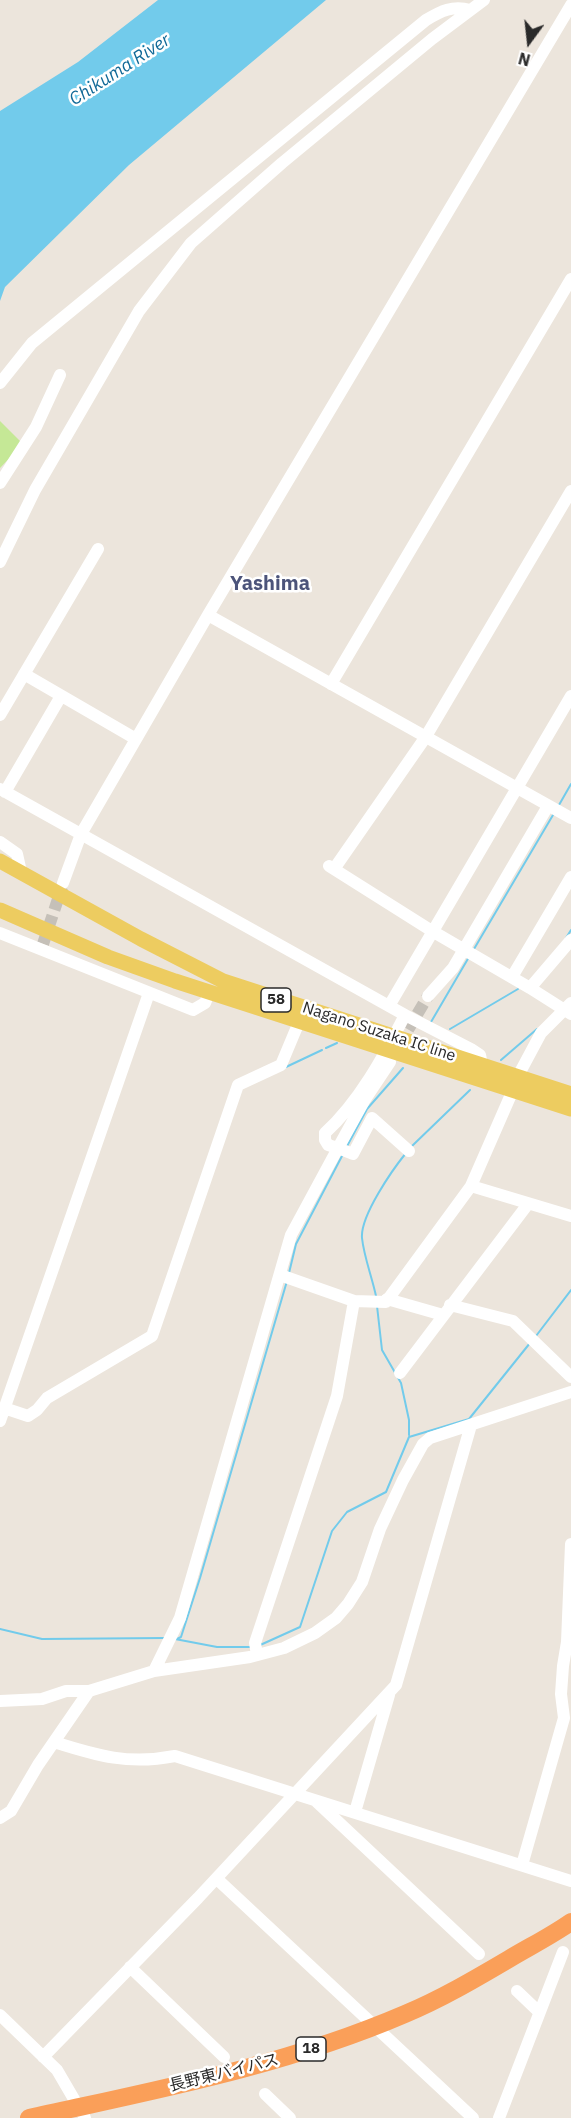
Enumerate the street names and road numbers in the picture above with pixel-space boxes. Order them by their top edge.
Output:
road number: 58 [261,988,291,1012]
street label: Nagano Suzaka IC line [300,998,458,1066]
road number: 18 [296,2037,326,2061]
street label: 長野東バイパス [167,2050,281,2096]

